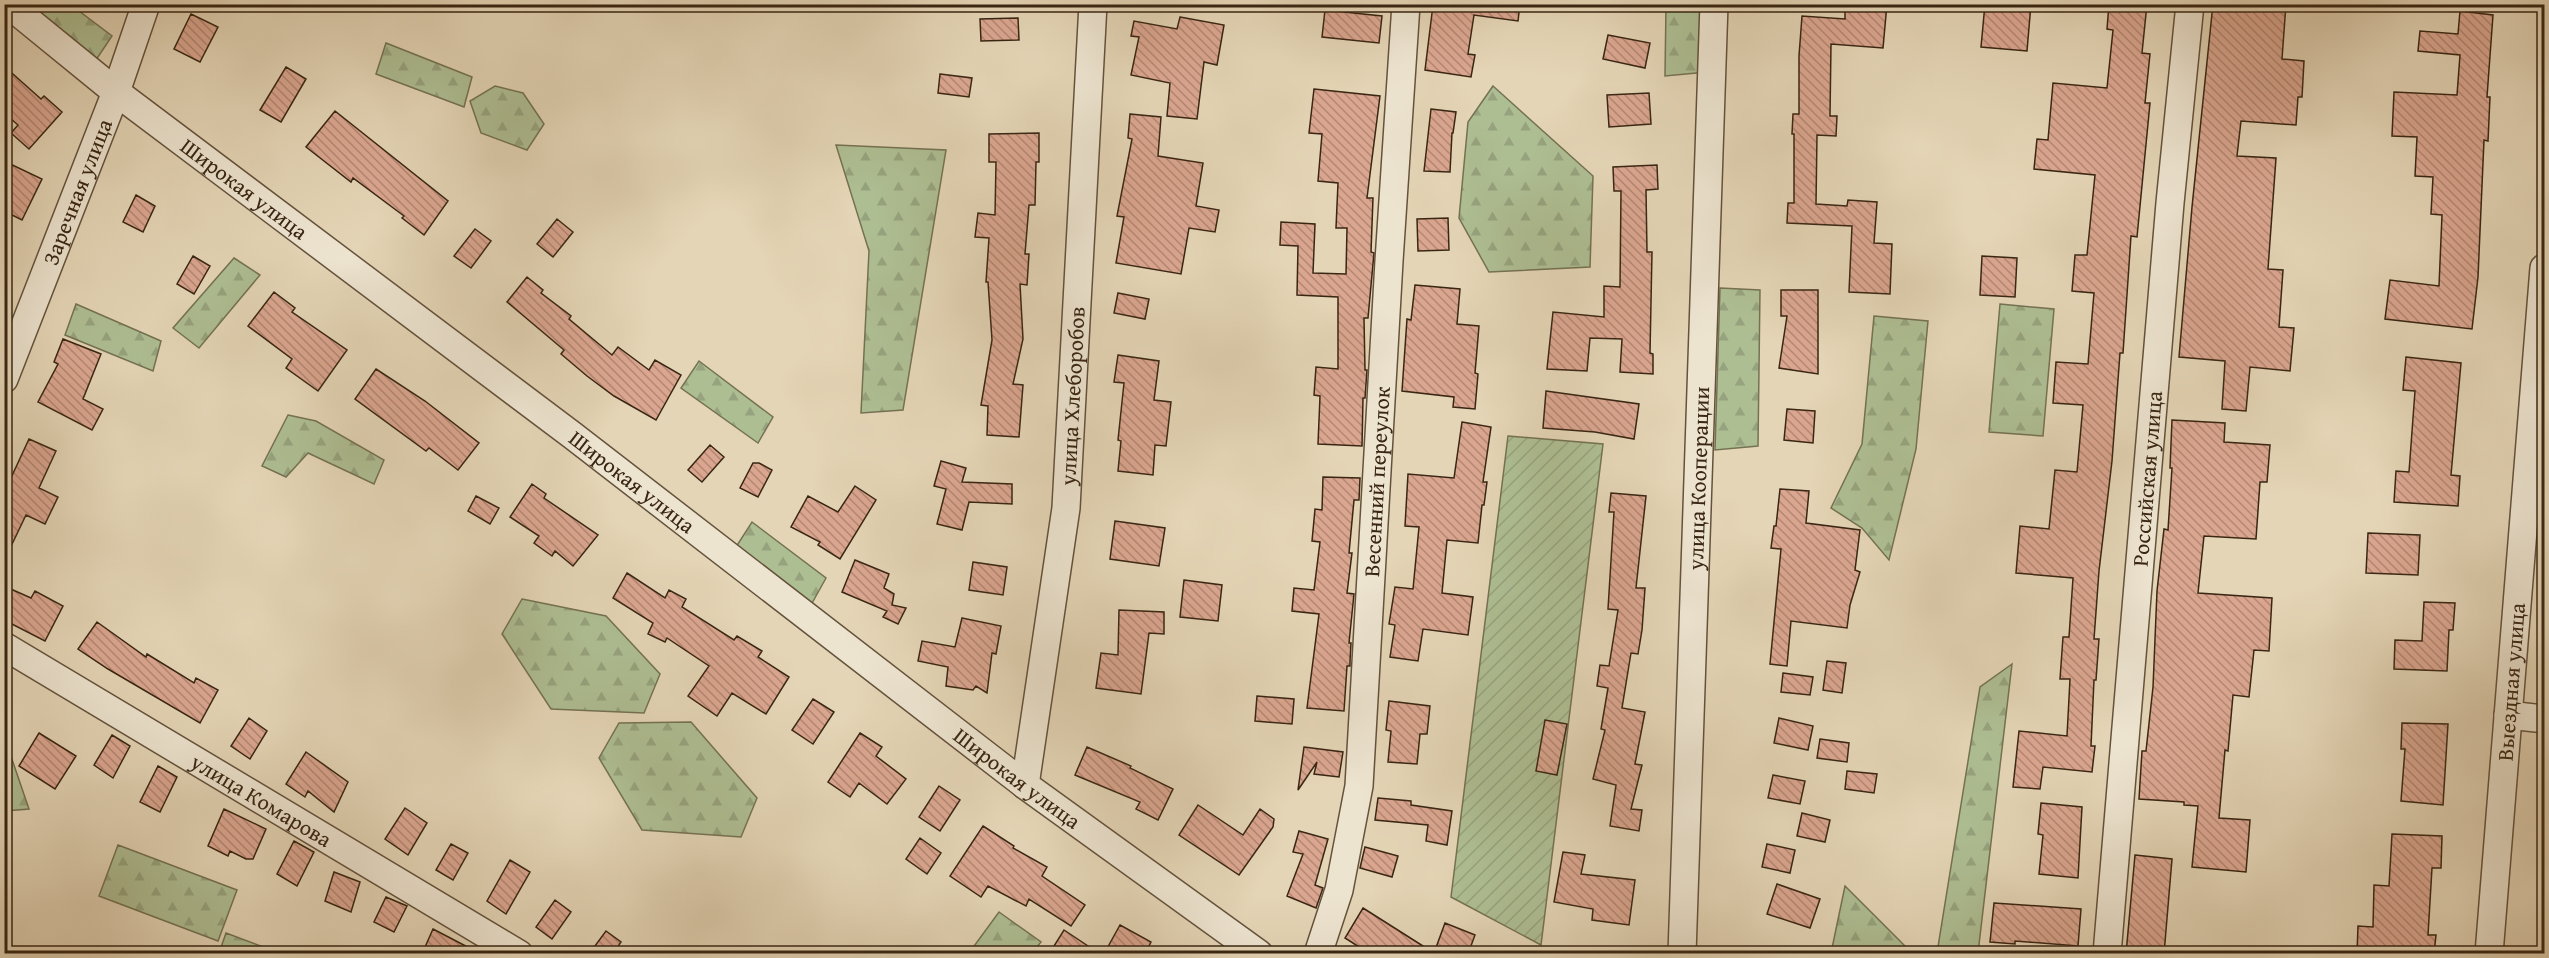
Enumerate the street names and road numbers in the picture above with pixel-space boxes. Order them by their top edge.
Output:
street label: Заречная улица [34,113,120,270]
street label: Широкая улица [174,130,315,247]
street label: улица Хлеборобов [1051,306,1093,488]
street label: Весенний переулок [1355,385,1398,578]
street label: улица Кооперации [1679,386,1717,572]
street label: Российская улица [2124,389,2170,568]
street label: Широкая улица [562,422,703,541]
street label: Выездная улица [2489,601,2533,762]
street label: Широкая улица [947,720,1088,837]
street label: улица Комарова [184,745,339,855]

